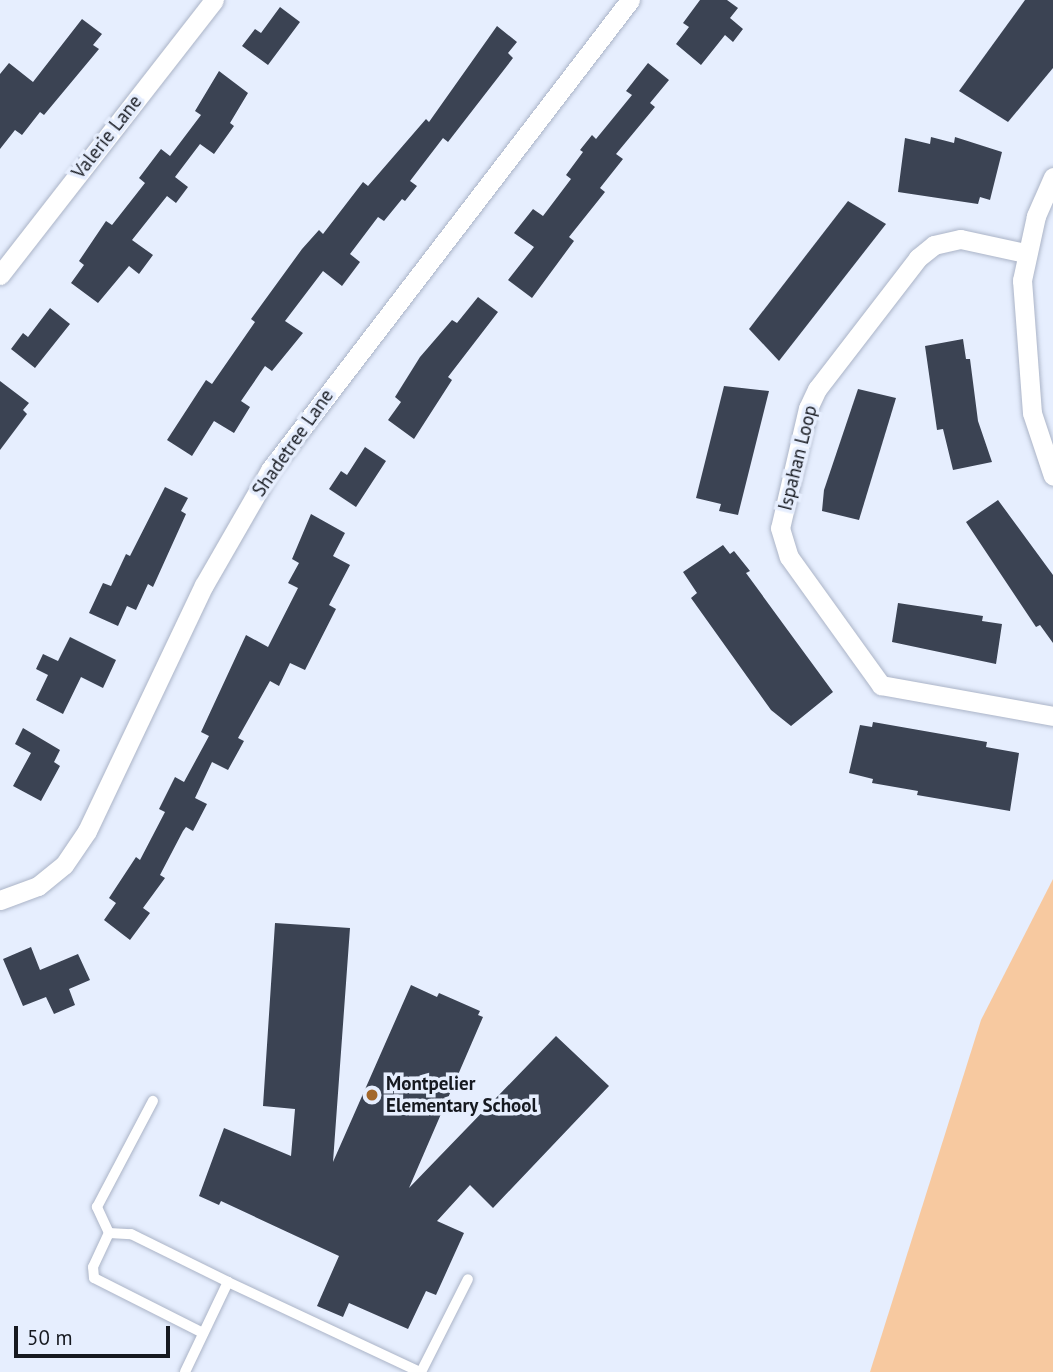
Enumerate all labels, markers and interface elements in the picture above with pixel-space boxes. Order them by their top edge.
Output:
street label: Valerie Lane [67,91,147,183]
street label: Shadetree Lane [248,385,338,501]
street label: Ispahan Loop [774,403,822,513]
place label: Montpelier Elementary School [386,1073,538,1117]
marker: Montpelier Elementary School [364,1087,380,1103]
scale bar [18,1312,173,1356]
text: 50 m [27,1324,73,1351]

